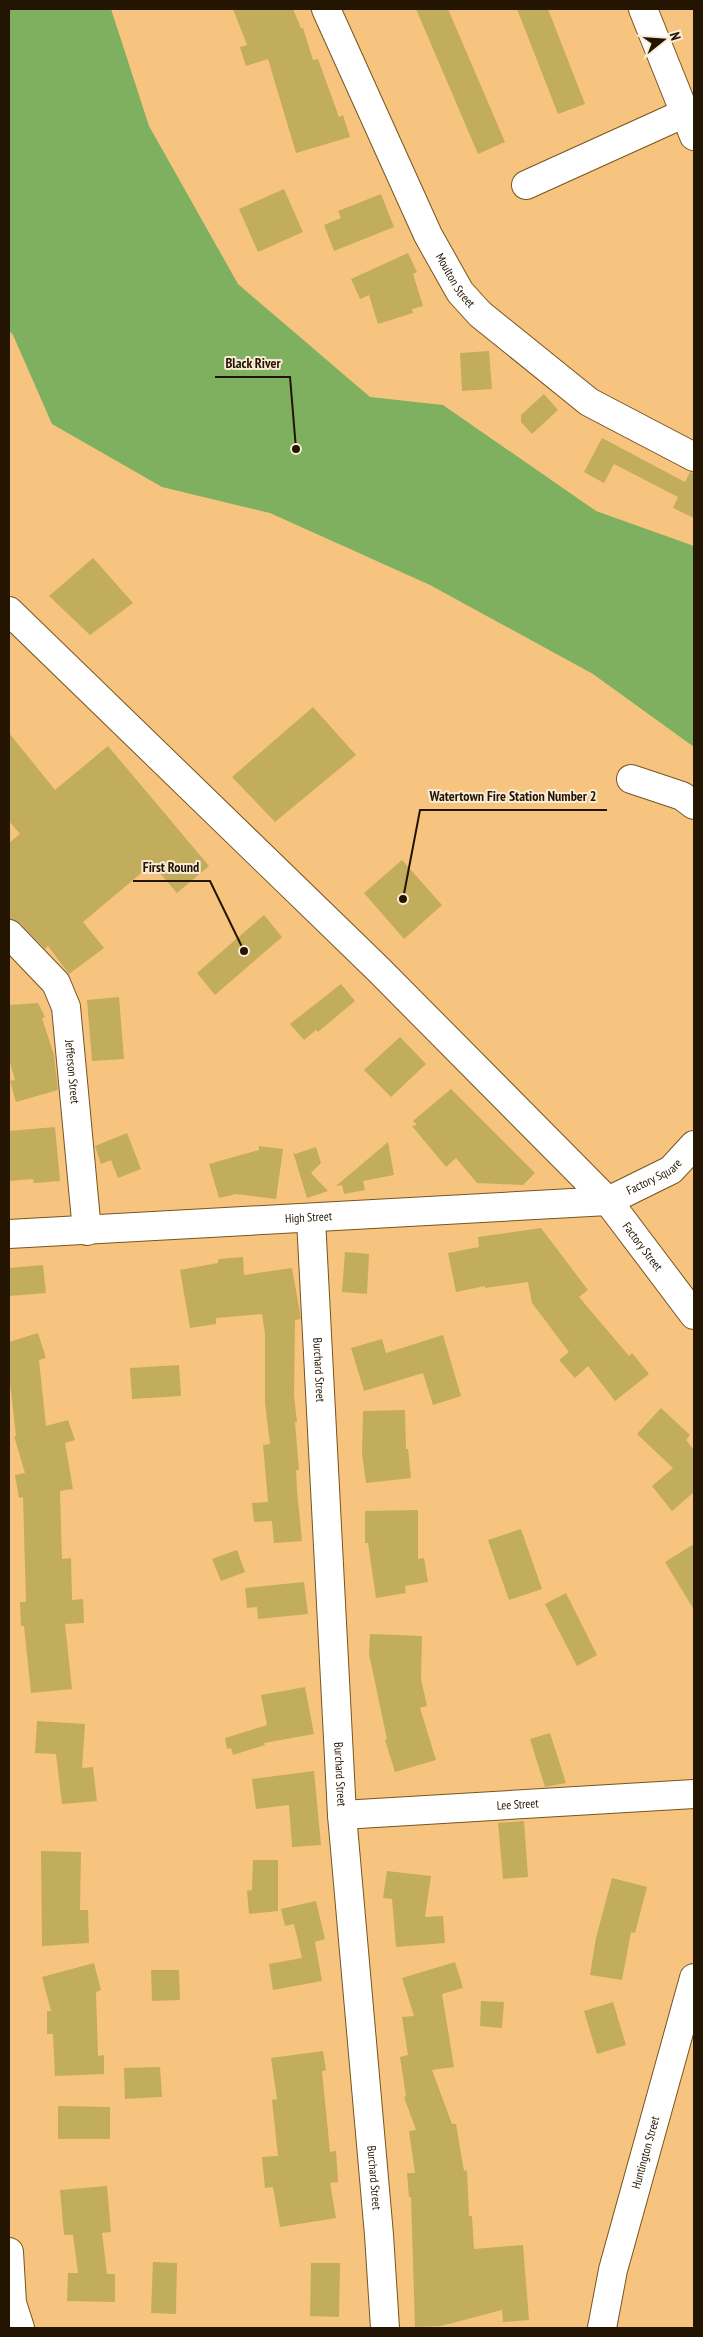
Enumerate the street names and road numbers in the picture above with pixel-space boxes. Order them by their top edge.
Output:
street label: Moulton Street [433,250,479,311]
street label: Jefferson Street [62,1038,83,1105]
street label: Factory Square [624,1155,685,1198]
street label: High Street [285,1208,333,1226]
street label: Factory Street [620,1219,667,1274]
street label: Burchard Street [310,1337,329,1403]
street label: Burchard Street [331,1742,350,1808]
street label: Lee Street [496,1795,540,1813]
street label: Huntington Street [628,2114,662,2190]
street label: Burchard Street [364,2145,385,2211]

